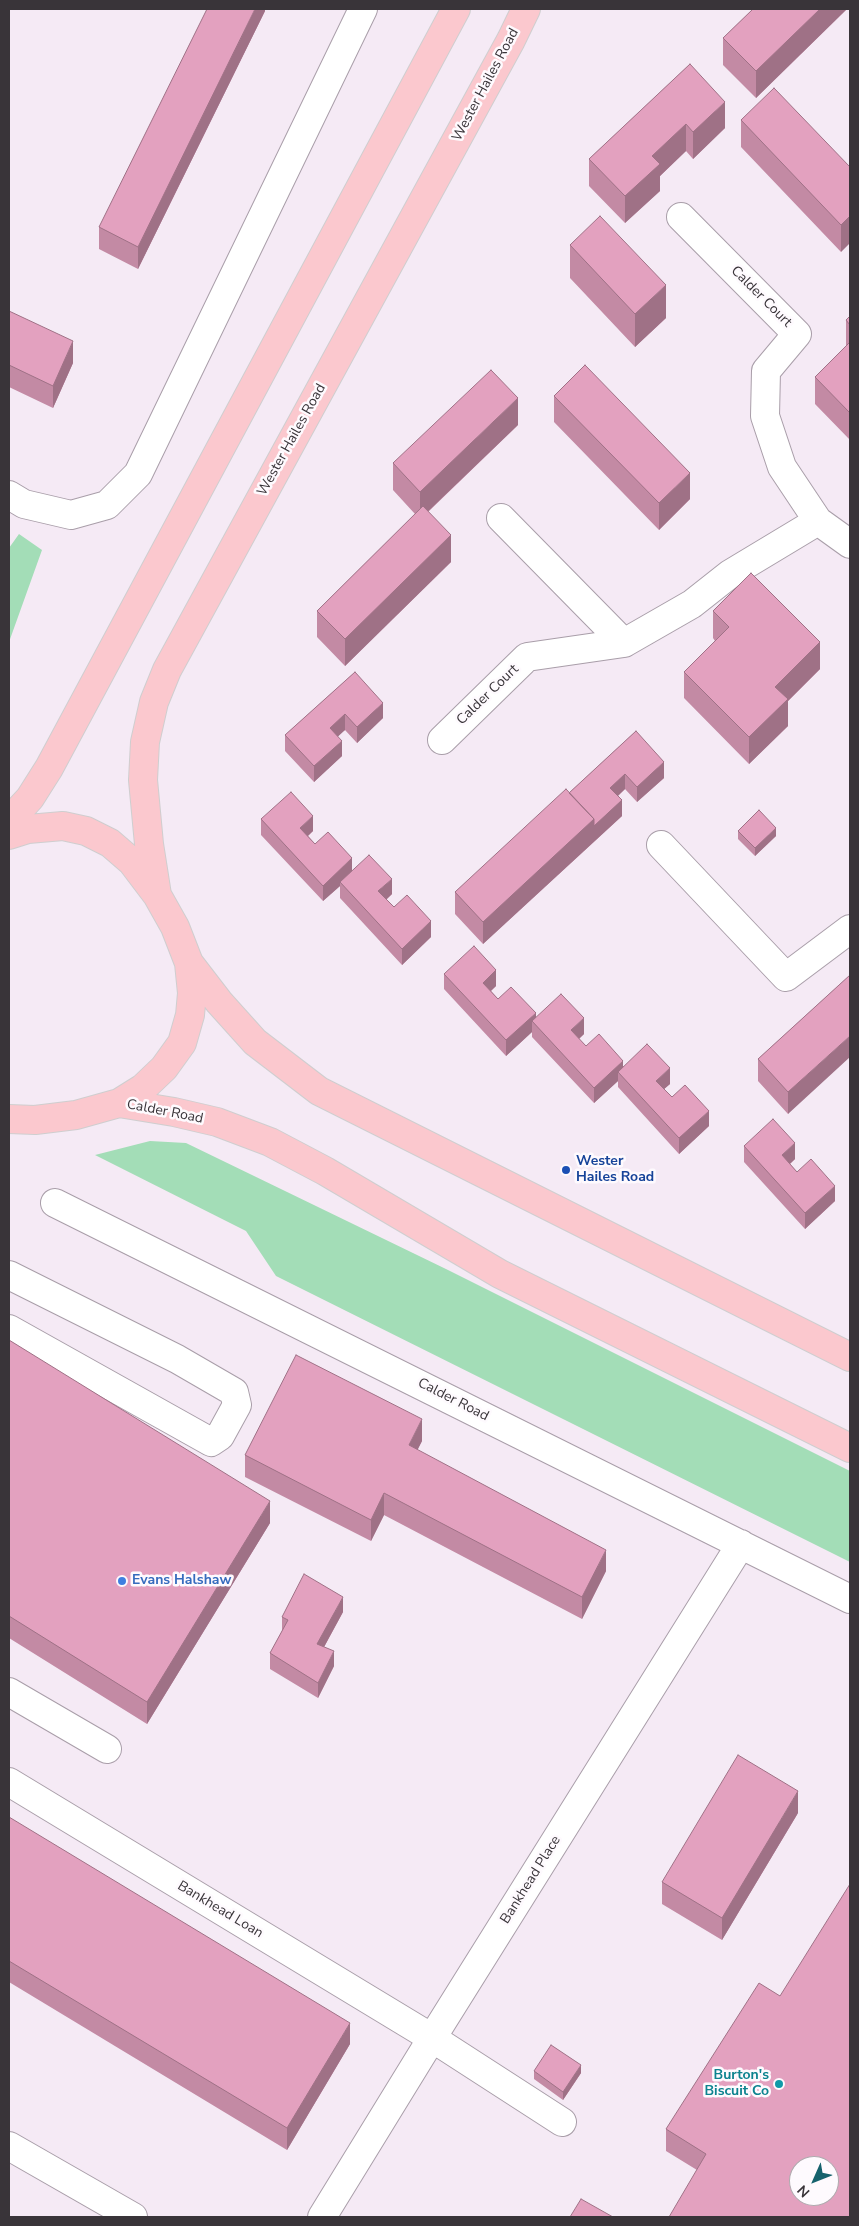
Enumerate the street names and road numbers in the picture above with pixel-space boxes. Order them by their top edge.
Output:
street label: Wester Hailes Road [449,26,523,144]
street label: Calder Court [727,263,795,331]
street label: Wester Hailes Road [254,381,330,499]
street label: Calder Court [453,661,523,729]
street label: Calder Road [125,1096,205,1128]
street label: Calder Road [415,1375,491,1425]
street label: Bankhead Place [497,1833,565,1927]
street label: Bankhead Loan [174,1878,266,1942]

